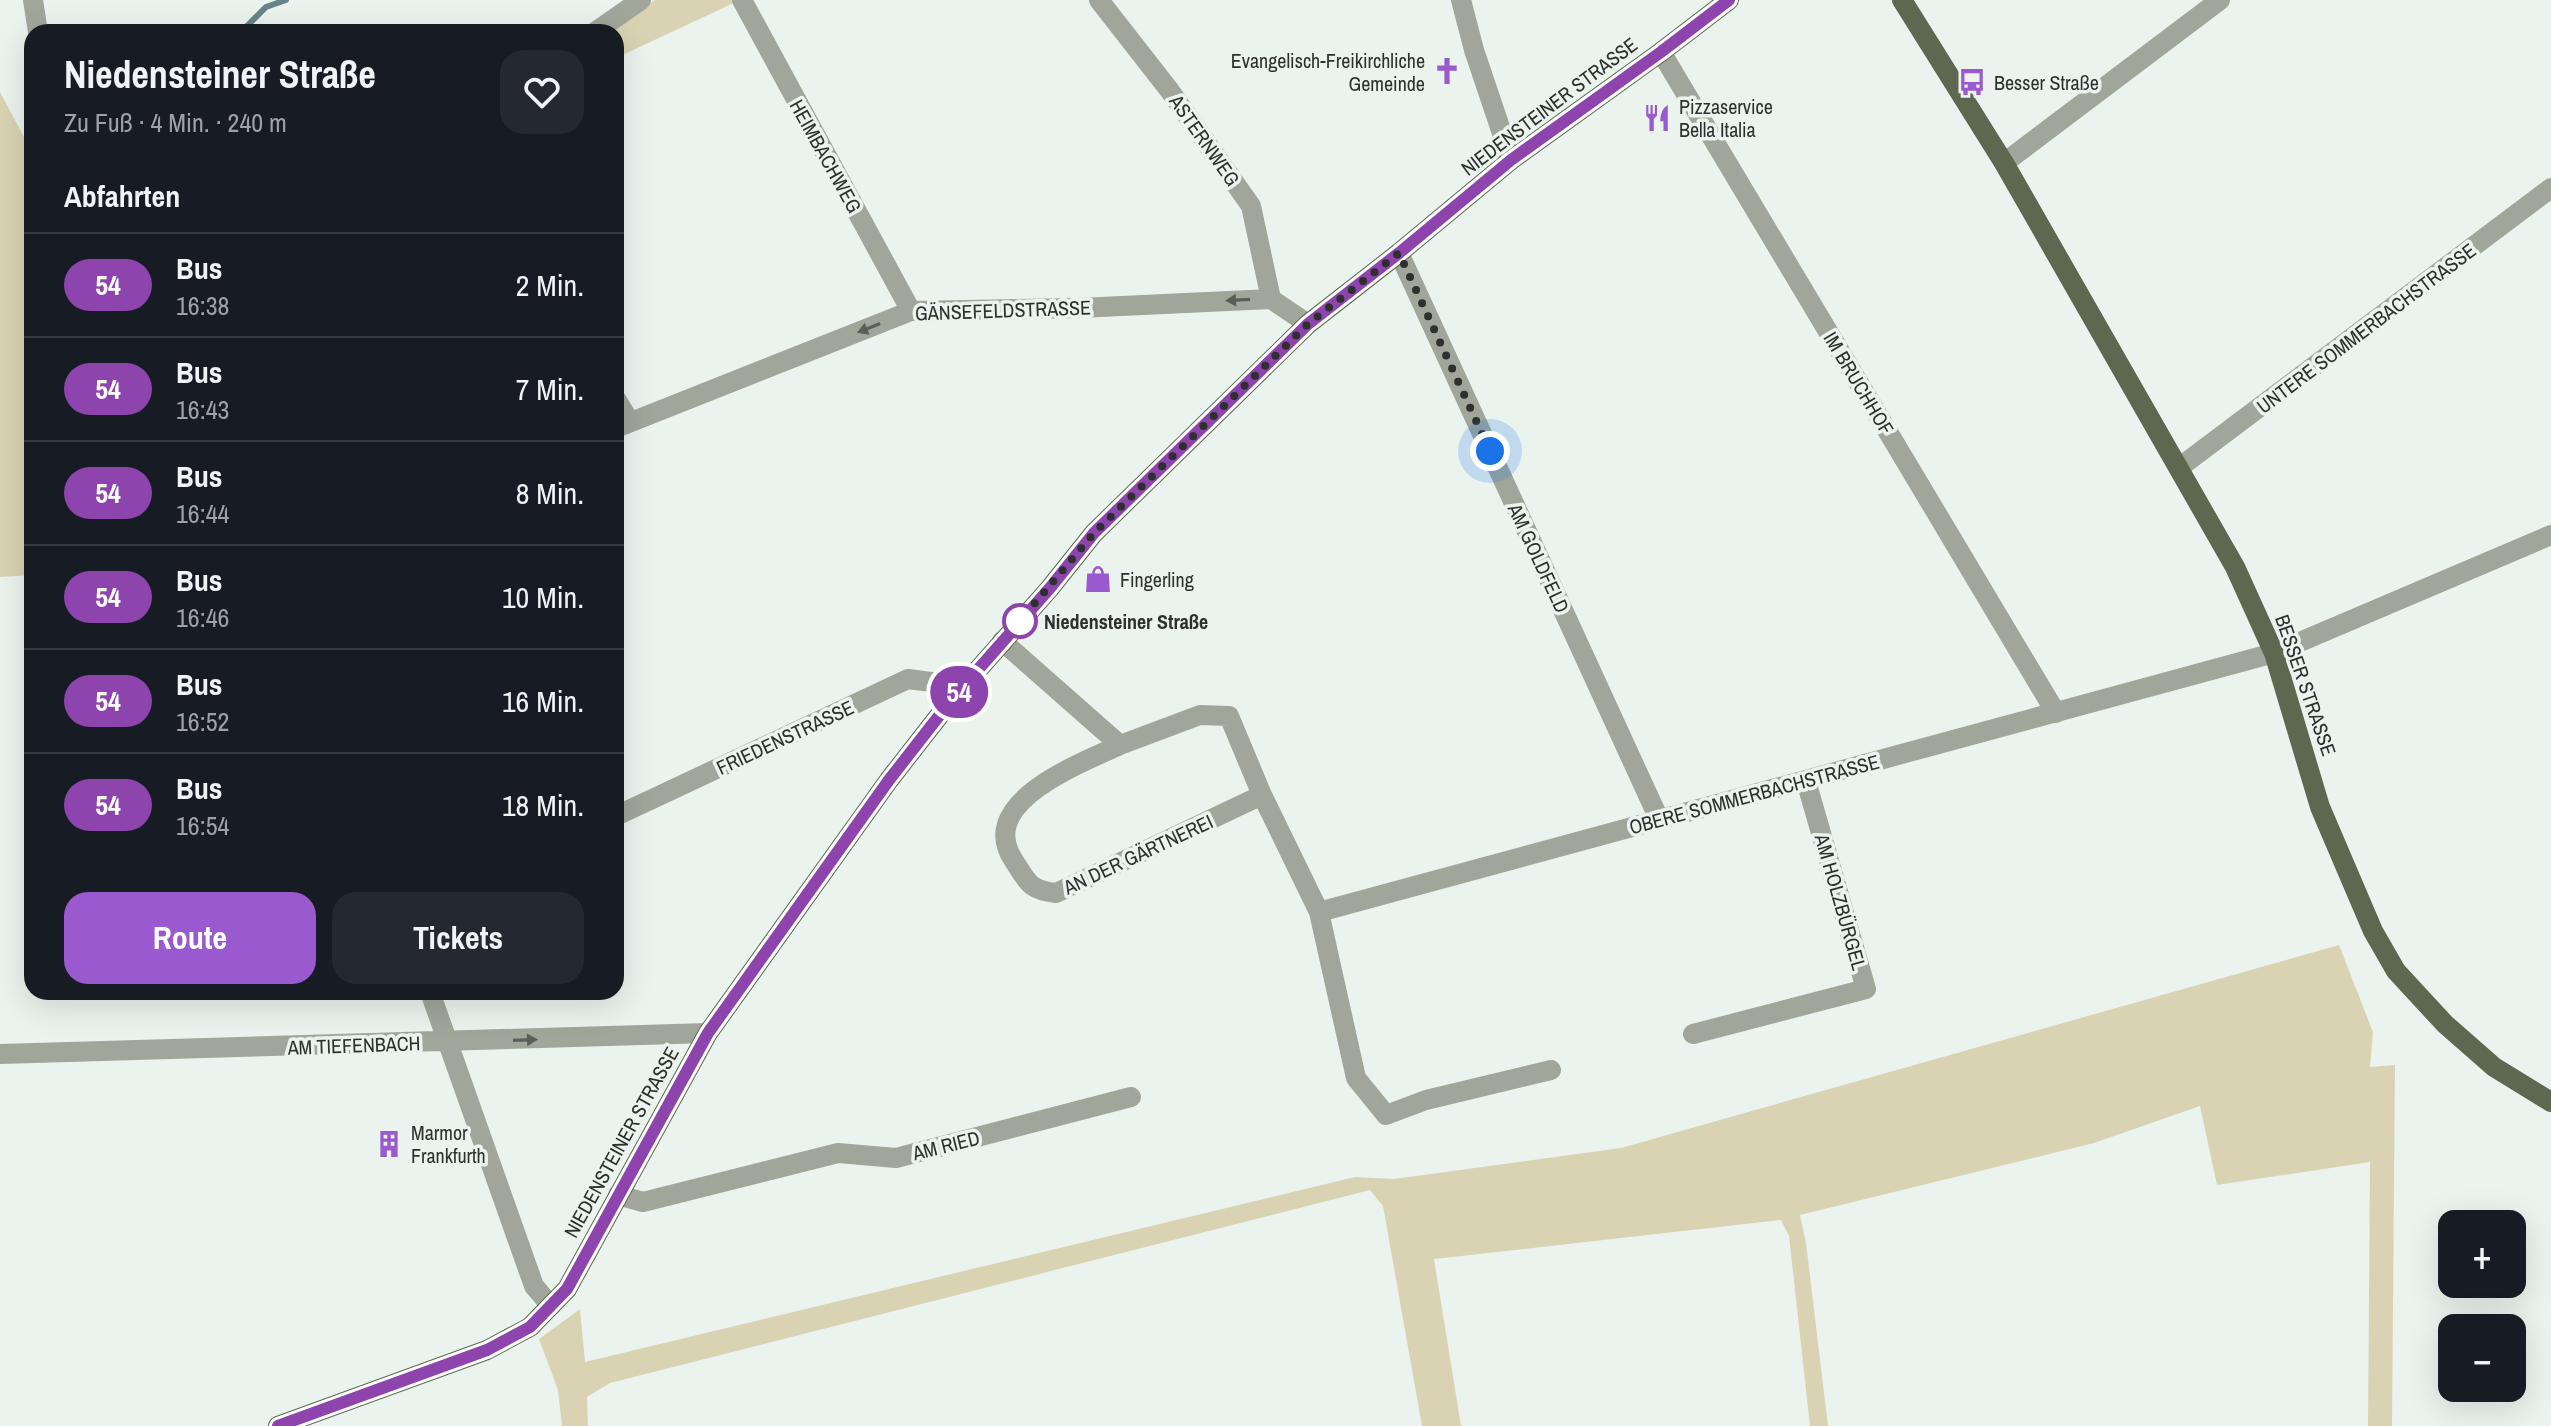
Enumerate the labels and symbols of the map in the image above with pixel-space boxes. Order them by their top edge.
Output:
street label: NIEDENSTEINER STRASSE [1455,31,1643,181]
place label: Evangelisch-Freikirchliche Gemeinde [1231,47,1425,97]
church icon: Evangelisch-Freikirchliche Gemeinde [1432,56,1462,86]
bus stop icon: Besser Straße [1957,67,1987,97]
place label: Besser Straße [1994,69,2099,96]
street label: ASTERNWEG [1163,88,1246,191]
place label: Pizzaservice Bella Italia [1679,93,1773,143]
street label: HEIMBACHWEG [784,94,868,218]
restaurant icon: Pizzaservice Bella Italia [1642,103,1672,133]
street label: UNTERE SOMMERBACHSTRASSE [2251,237,2481,419]
street label: GÄNSEFELDSTRASSE [915,293,1091,327]
one-way arrow [1225,294,1250,307]
one-way arrow [857,321,881,334]
street label: IM BRUCHHOF [1818,326,1900,440]
your location [1470,431,1510,471]
street label: AM GOLDFELD [1502,498,1576,617]
shop icon: Fingerling [1083,564,1113,594]
place label: Fingerling [1120,566,1194,593]
marker: Niedensteiner Straße [1003,604,1037,638]
place label: Niedensteiner Straße [1044,608,1208,635]
street label: BESSER STRASSE [2269,611,2343,759]
line badge: 54 [923,666,995,718]
street label: FRIEDENSTRASSE [712,693,858,781]
street label: OBERE SOMMERBACHSTRASSE [1626,748,1882,840]
street label: AN DER GÄRTNEREI [1058,808,1217,901]
street label: AM HOLZBÜRGEL [1808,830,1873,973]
street label: AM TIEFENBACH [286,1029,421,1061]
one-way arrow [513,1034,538,1046]
street label: NIEDENSTEINER STRASSE [557,1042,685,1242]
place label: Marmor Frankfurth [411,1119,486,1169]
street label: AM RIED [909,1124,982,1167]
building icon: Marmor Frankfurth [374,1129,404,1159]

